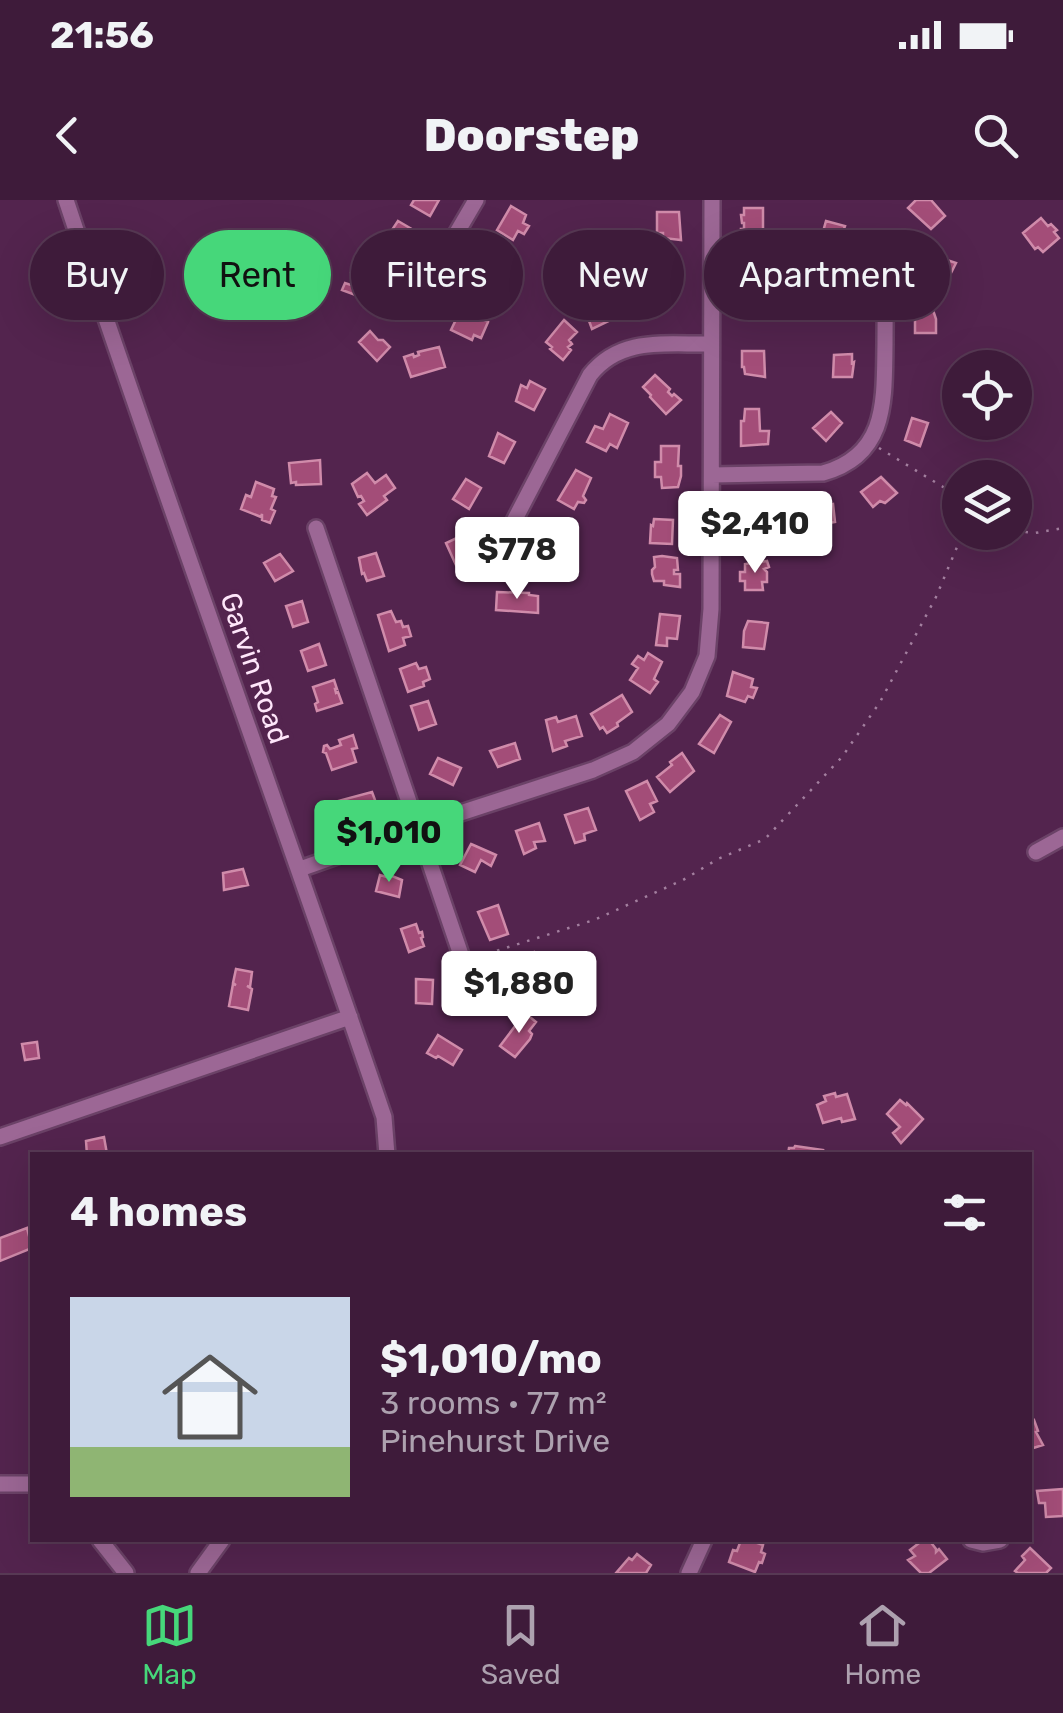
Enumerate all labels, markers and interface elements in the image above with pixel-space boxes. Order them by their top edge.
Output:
text: 21:56 [50,12,154,58]
icon: back [40,108,95,163]
icon: search [968,108,1023,163]
text: Doorstep [424,109,639,162]
chip: Buy [30,230,164,320]
chip: Rent [184,230,331,320]
chip: Filters [351,230,523,320]
chip: New [543,230,684,320]
chip: Apartment [704,230,950,320]
map controls [942,350,1032,550]
button: locate [942,350,1032,440]
button: layers [942,460,1032,550]
pin: $2,410 [674,491,836,576]
text: $2,410 [700,504,810,542]
pin: $778 [458,517,576,602]
text: $778 [477,530,557,568]
street label: Garvin Road [213,588,296,748]
pin: $1,010 [308,800,470,885]
text: $1,010 [336,813,442,851]
pin: $1,880 [438,951,600,1036]
text: $1,880 [463,964,575,1002]
icon: filters [937,1185,992,1240]
text: 4 homes [70,1187,247,1237]
text: $1,010/mo [380,1334,602,1384]
icon: home [150,1337,270,1457]
text: 3 rooms · 77 m² [380,1384,607,1422]
text: Pinehurst Drive [380,1422,610,1460]
tab: Map [142,1598,197,1691]
tab: Saved [481,1598,561,1691]
tab: Home [844,1598,921,1691]

